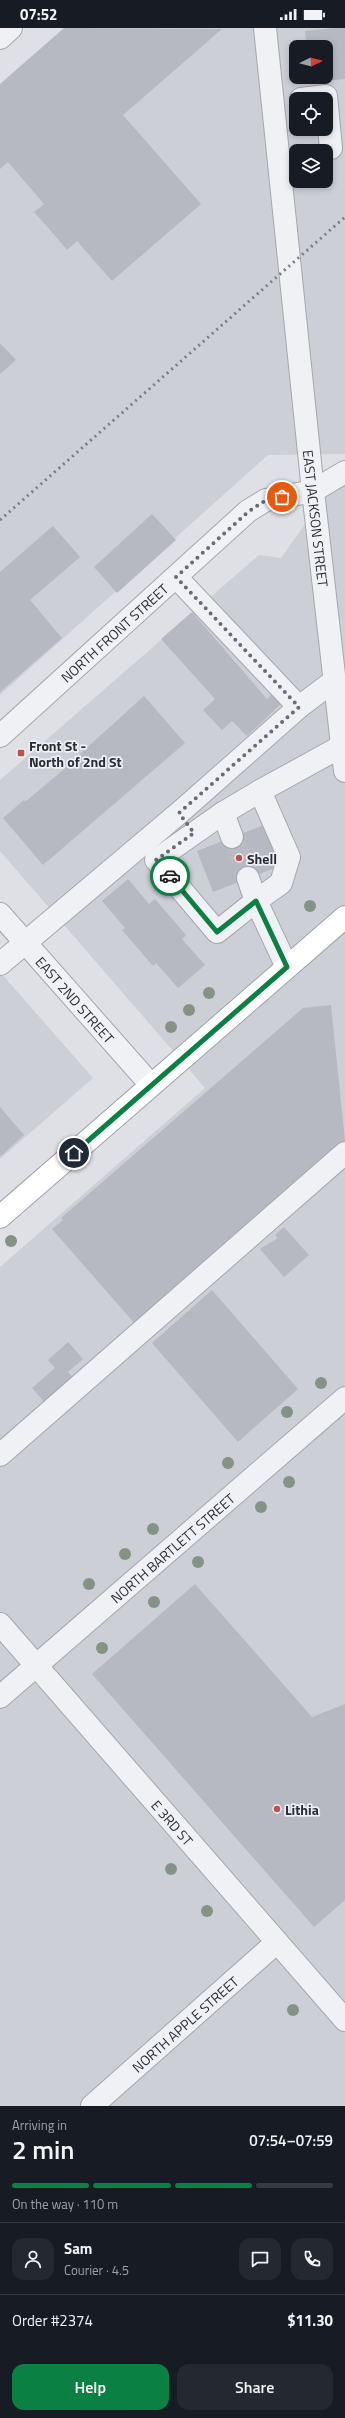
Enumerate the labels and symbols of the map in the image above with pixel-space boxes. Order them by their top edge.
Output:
north arrow [289,40,333,84]
street label: EAST JACKSON STREET [298,449,334,589]
pin [265,480,299,514]
street label: NORTH FRONT STREET [56,578,173,687]
place label: Front St - North of 2nd St [29,735,122,772]
marker: Front St - North of 2nd St [16,748,26,758]
place label: Shell [247,848,277,869]
marker: Shell [234,853,244,863]
courier [150,856,190,896]
street label: EAST 2ND STREET [31,951,120,1048]
pin [57,1136,91,1170]
street label: NORTH BARTLETT STREET [105,1487,240,1608]
street label: E 3RD ST [147,1795,199,1850]
place label: Lithia [285,1799,319,1820]
marker: Lithia [272,1804,282,1814]
street label: NORTH APPLE STREET [127,1970,243,2077]

